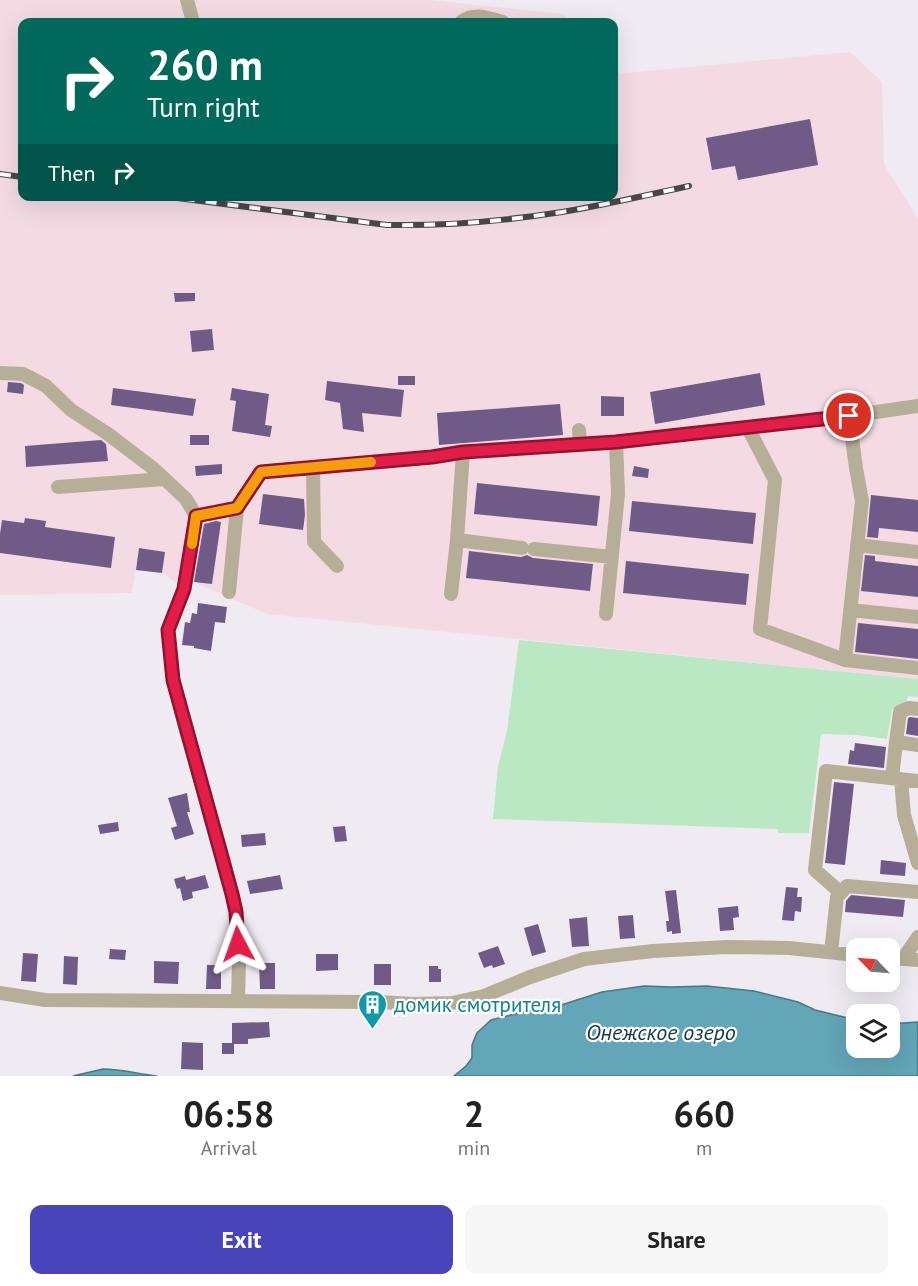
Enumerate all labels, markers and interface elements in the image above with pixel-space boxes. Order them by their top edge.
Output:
text: 260 m [147,37,263,92]
icon: right [48,42,126,120]
text: Turn right [147,90,260,124]
icon: right [107,156,140,189]
text: Then [48,159,95,187]
pin [823,390,874,441]
icon: arrive [832,399,865,432]
position arrow [206,912,270,976]
north arrow [846,938,900,992]
map controls [846,938,900,1058]
building icon: домик смотрителя [357,988,389,1030]
place label: домик смотрителя [394,991,561,1018]
button: layers [846,1004,900,1058]
water label: Онежское озеро [586,1018,736,1046]
text: 06:58 [183,1090,275,1137]
text: 2 [464,1090,484,1137]
text: 660 [674,1090,735,1137]
text: Arrival [201,1135,257,1161]
text: min [458,1135,490,1161]
text: m [696,1135,712,1161]
button: Exit [30,1205,453,1274]
button: Share [465,1205,888,1274]

